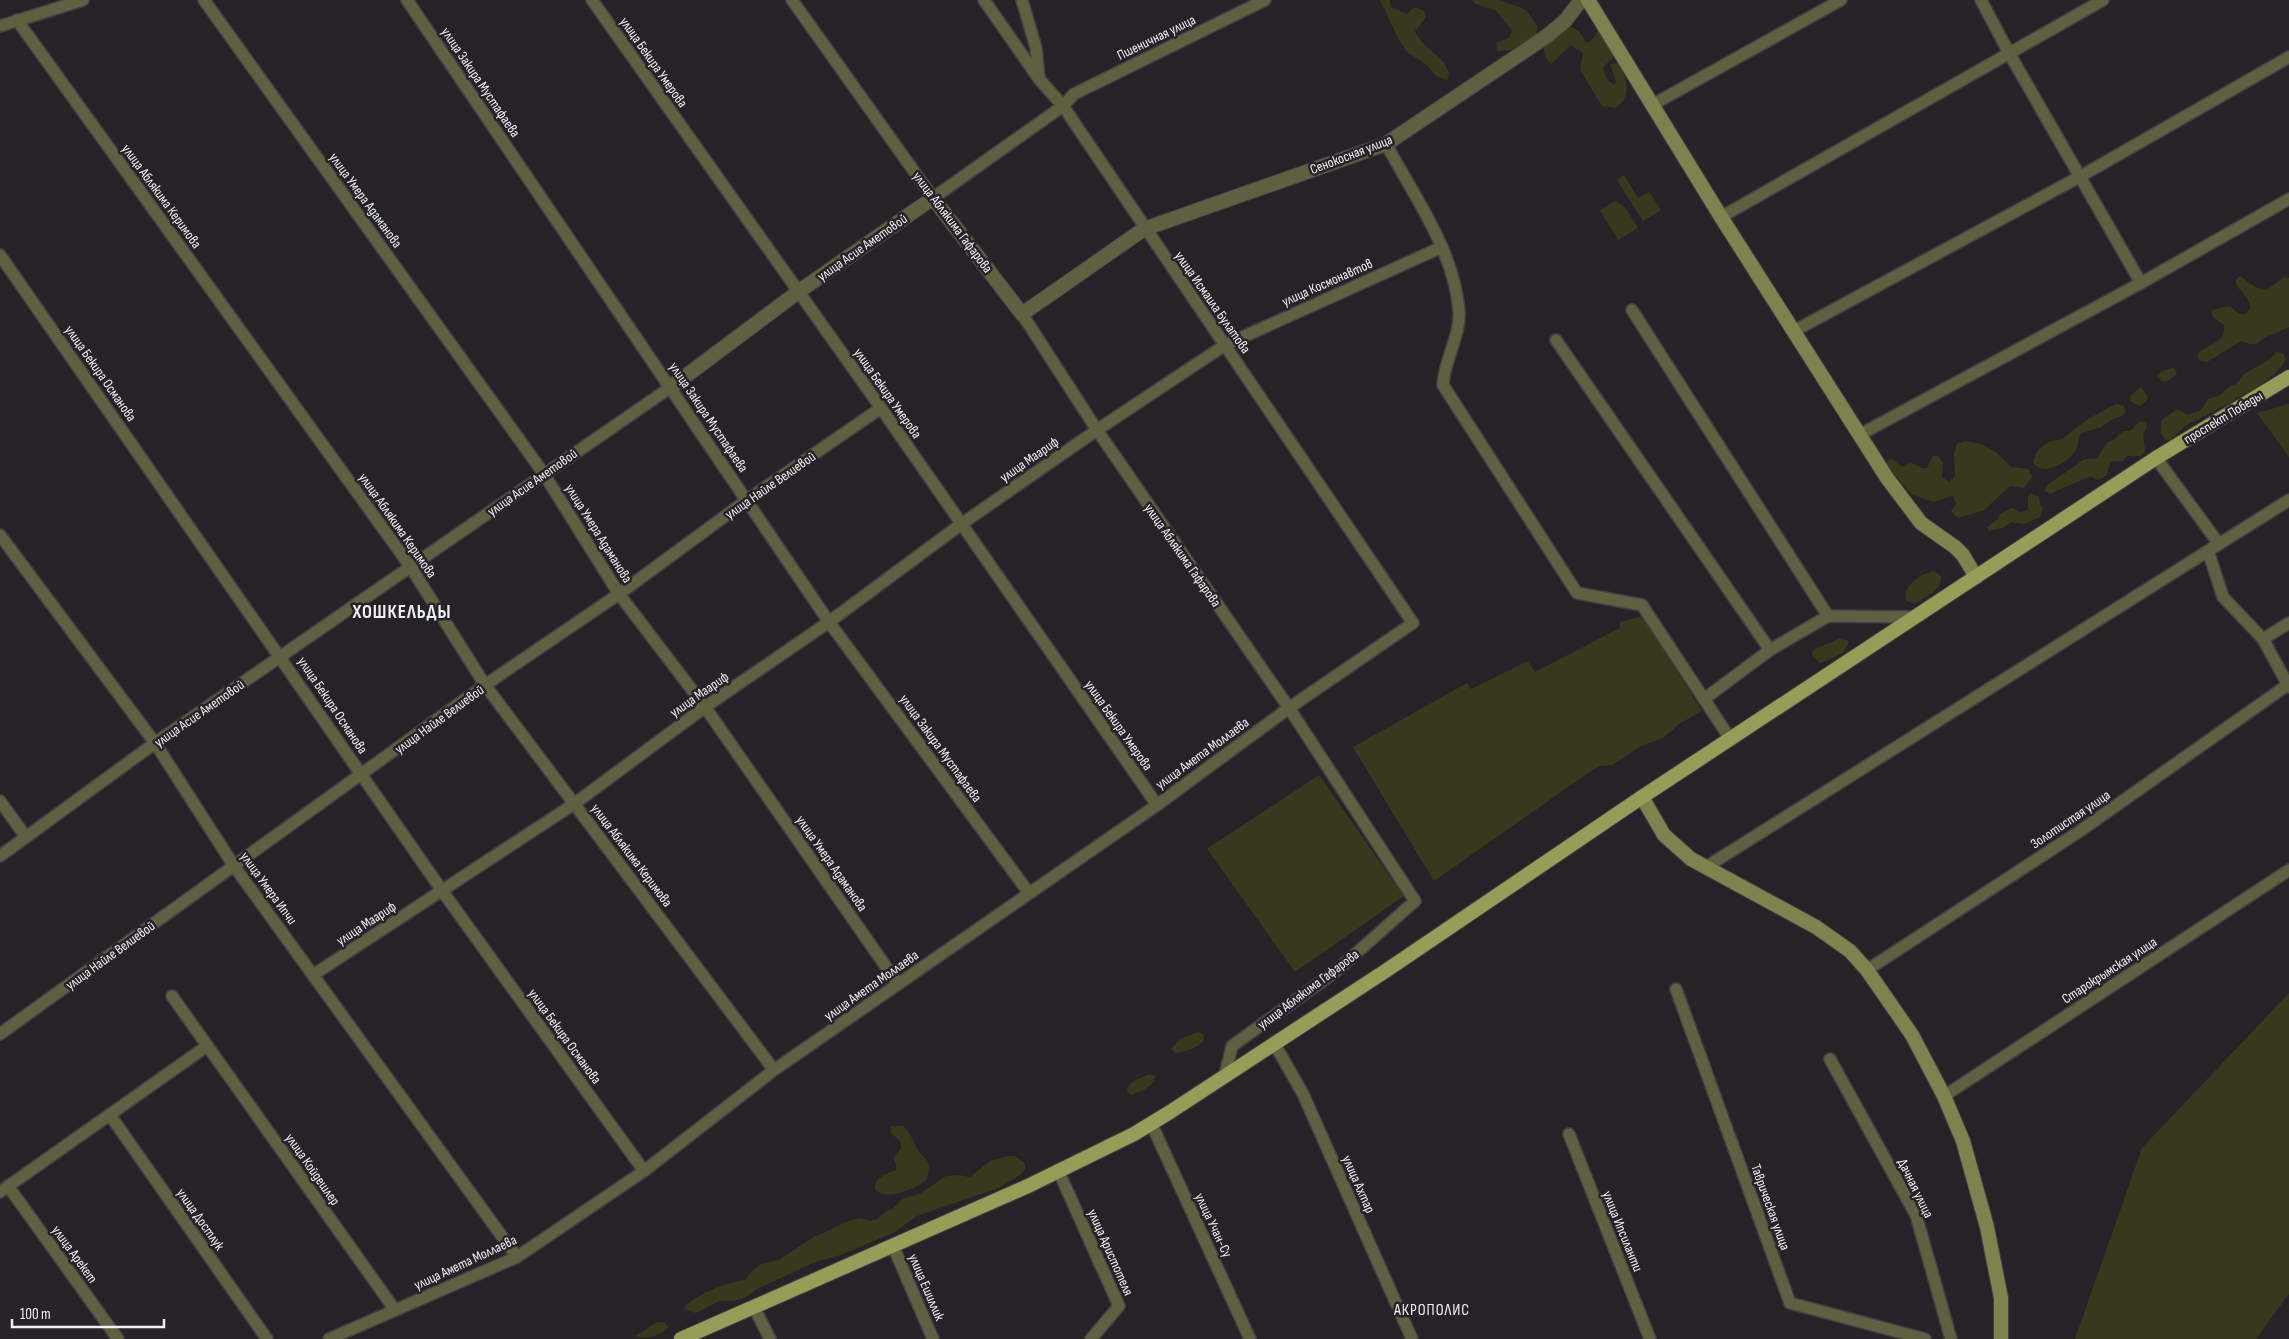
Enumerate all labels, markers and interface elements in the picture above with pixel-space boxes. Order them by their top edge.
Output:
street label: Пшеничная улица [1114,11,1198,64]
street label: улица Бекира Умерова [616,14,691,111]
street label: улица Закира Мустафаева [437,24,524,140]
street label: Сенокосная улица [1308,131,1395,178]
street label: улица Аблякима Керимова [118,141,205,252]
street label: улица Умера Адаманова [325,149,406,251]
street label: улица Аблякима Гафарова [909,168,996,276]
street label: улица Асие Аметовой [814,210,911,285]
street label: улица Исмаила Булатова [1171,248,1254,357]
street label: улица Космонавтов [1279,255,1375,310]
street label: улица Бекира Османова [61,322,140,425]
street label: улица Бекира Умерова [850,345,925,442]
street label: улица Закира Мустафаева [665,359,752,475]
street label: проспект Победы [2181,387,2266,448]
street label: улица Маариф [997,433,1062,486]
street label: улица Асие Аметовой [484,445,581,520]
street label: улица Найле Велиевой [722,448,819,523]
street label: улица Аблякима Керимова [355,469,440,581]
street label: улица Умера Адаманова [561,481,636,586]
street label: улица Аблякима Гафарова [1141,500,1225,610]
district label: ХОШКЕЛЬДЫ [351,601,452,624]
street label: улица Бекира Османова [294,653,371,757]
street label: улица Маариф [667,668,732,721]
street label: улица Асие Аметовой [151,676,248,751]
street label: улица Бекира Умерова [1081,677,1156,774]
street label: улица Найле Велиевой [391,681,487,758]
street label: улица Закира Мустафаева [896,691,985,805]
street label: улица Амета Моллаева [1152,714,1252,793]
street label: Золотистая улица [2027,787,2113,852]
street label: улица Аблякима Керимова [587,800,676,910]
street label: улица Умера Адаманова [792,812,871,915]
street label: улица Умера Ипчи [237,849,301,928]
street label: улица Маариф [333,898,399,949]
street label: улица Найле Велиевой [62,917,158,994]
street label: Старокрымская улица [2059,933,2160,1007]
street label: улица Аблякима Гафарова [1254,946,1362,1033]
street label: улица Амета Моллаева [821,947,922,1024]
street label: улица Бекира Османова [524,985,605,1087]
street label: улица Койдешлер [282,1130,344,1209]
street label: улица Ахтар [1338,1153,1379,1216]
street label: Дачная улица [1894,1156,1937,1221]
street label: Таврическая улица [1747,1162,1794,1252]
street label: улица Достлук [173,1185,229,1254]
street label: улица Ипсиланти [1599,1188,1646,1274]
street label: улица Учан-Су [1191,1190,1236,1261]
street label: улица Аристотеля [1084,1206,1137,1298]
street label: улица Арекет [48,1222,101,1286]
street label: улица Амета Моллаева [411,1231,519,1294]
street label: улица Ешиллик [905,1251,949,1324]
scale bar [12,1296,165,1328]
district label: АКРОПОЛИС [1393,1301,1470,1320]
text: 100 m [20,1305,51,1324]

